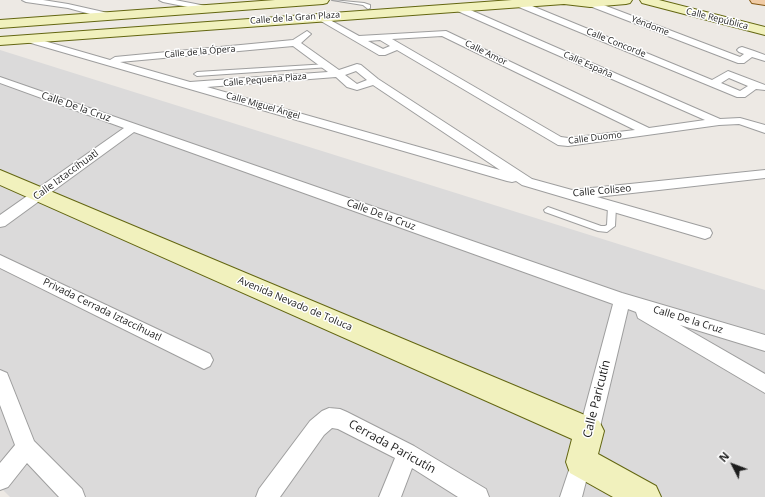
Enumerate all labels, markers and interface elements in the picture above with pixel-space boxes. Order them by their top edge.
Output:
street label: Calle República [685,6,749,32]
street label: Calle de la Gran Plaza [250,9,340,27]
street label: Yéndome [629,14,671,38]
street label: Calle Concorde [585,26,647,60]
street label: Calle Amor [463,38,509,68]
street label: Calle de la Ópera [164,44,236,60]
street label: Calle España [562,49,614,81]
street label: Calle Pequeña Plaza [223,71,307,89]
street label: Calle De la Cruz [40,90,112,124]
street label: Calle Miguel Ángel [225,90,301,122]
street label: Calle Duomo [568,129,622,147]
street label: Calle Iztaccíhuatl [31,147,101,203]
street label: Calle Coliseo [572,182,632,200]
street label: Calle De la Cruz [345,197,417,233]
street label: Avenida Nevado de Toluca [236,274,354,334]
street label: Privada Cerrada Iztaccíhuatl [41,276,163,344]
street label: Calle De la Cruz [652,304,724,336]
street label: Calle Paricutín [580,359,614,439]
street label: Cerrada Paricutín [346,417,438,477]
north arrow [713,445,753,485]
text: N [715,448,732,465]

